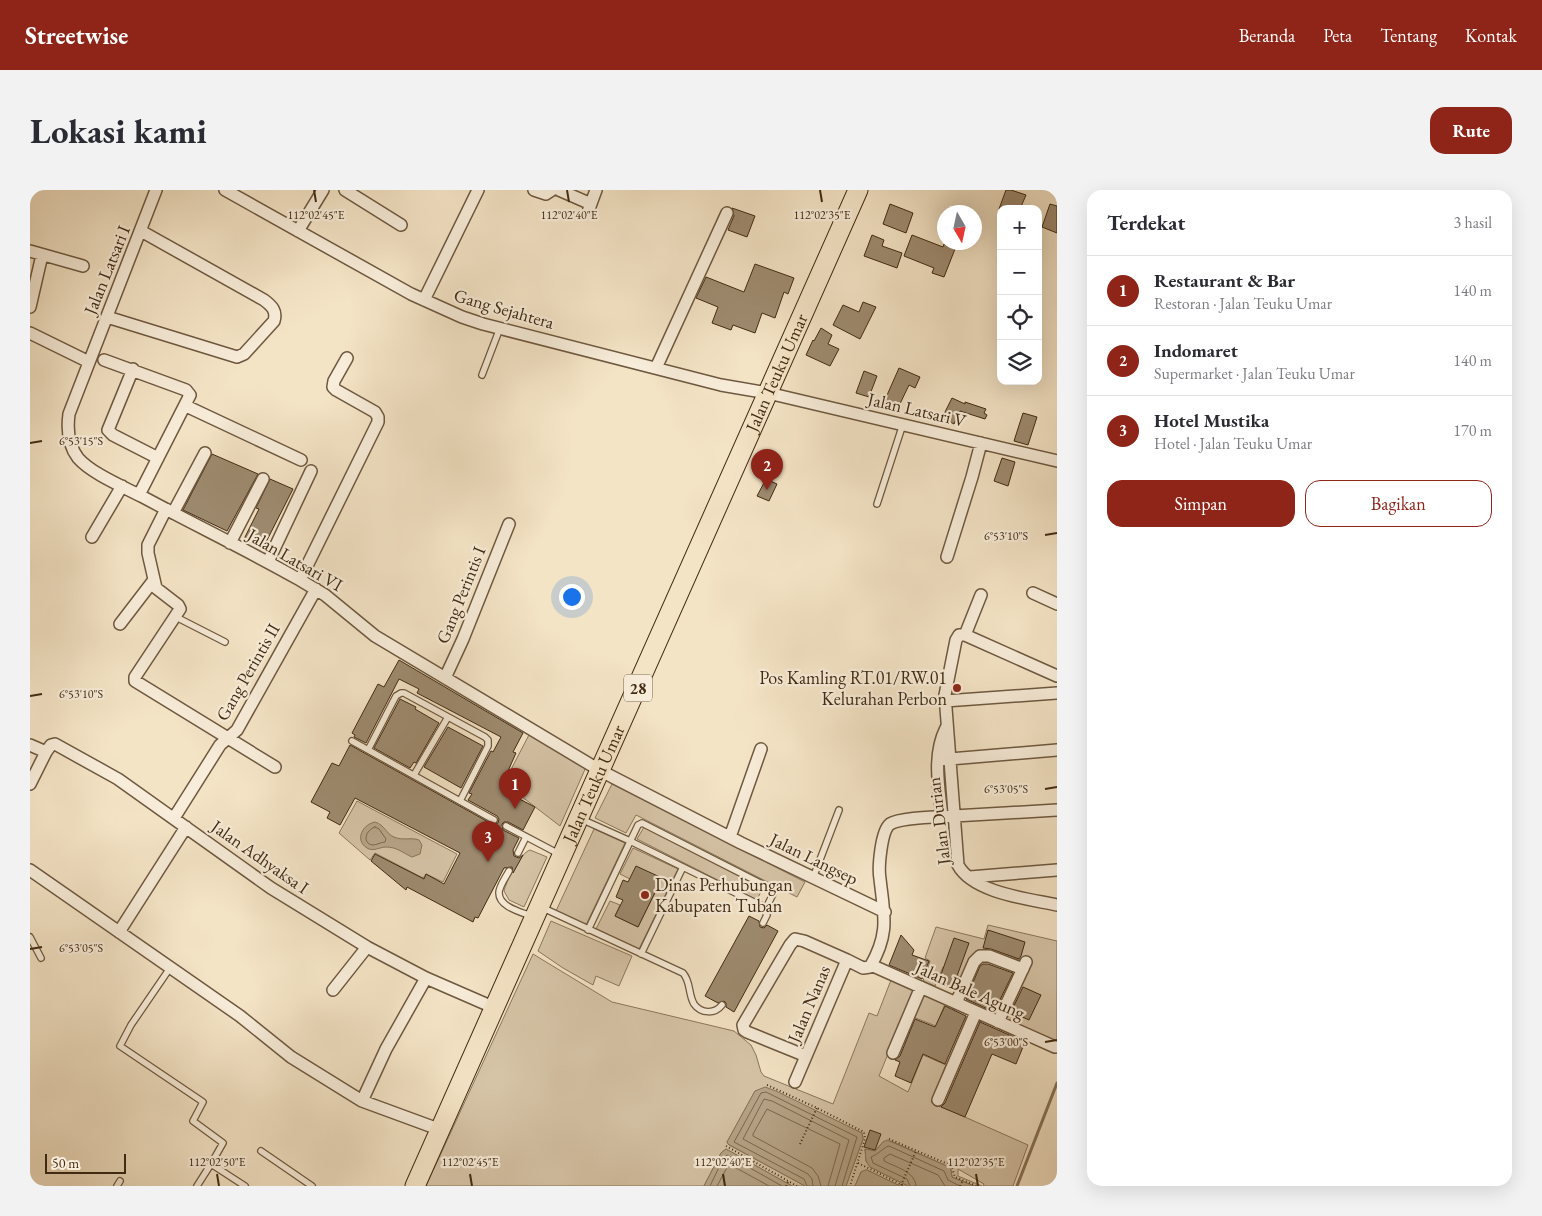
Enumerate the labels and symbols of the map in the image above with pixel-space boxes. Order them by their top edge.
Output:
north arrow [937,205,982,250]
text: 112°02'45"E [288,207,345,223]
text: 112°02'40"E [541,207,598,223]
text: 112°02'35"E [794,207,851,223]
street label: Jalan Latsari I [77,222,135,320]
street label: Gang Sejahtera [451,283,558,334]
street label: Jalan Teuku Umar [739,310,812,437]
street label: Jalan Latsari V [864,387,969,432]
text: 6°53'15"S [59,433,104,449]
pin: 2 [751,449,783,490]
street label: Jalan Latsari VI [242,522,347,596]
text: 6°53'10"S [984,528,1029,544]
street label: Gang Perintis I [431,543,490,647]
your location [559,584,585,610]
street label: Gang Perintis II [210,619,285,725]
place label: Pos Kamling RT.01/RW.01 Kelurahan Perbon [759,666,947,710]
road number: 28 [624,674,652,702]
marker: Pos Kamling RT.01/RW.01 Kelurahan Perbon [951,682,963,694]
text: 6°53'10"S [59,686,104,702]
street label: Jalan Teuku Umar [556,721,630,848]
pin: 1 [499,768,531,809]
street label: Jalan Durian [922,775,956,868]
text: 6°53'05"S [984,781,1029,797]
street label: Jalan Adhyaksa I [205,813,314,899]
pin: 3 [472,821,504,862]
street label: Jalan Langsep [765,826,862,890]
place label: Dinas Perhubungan Kabupaten Tuban [655,873,793,917]
marker: Dinas Perhubungan Kabupaten Tuban [639,889,651,901]
text: 6°53'05"S [59,940,104,956]
street label: Jalan Bale Agung [910,954,1029,1024]
street label: Jalan Nanas [781,961,835,1048]
text: 6°53'00"S [984,1034,1029,1050]
scale bar [45,1151,126,1174]
text: 112°02'50"E [189,1154,246,1170]
text: 112°02'45"E [442,1154,499,1170]
text: 112°02'40"E [695,1154,752,1170]
text: 112°02'35"E [948,1154,1005,1170]

